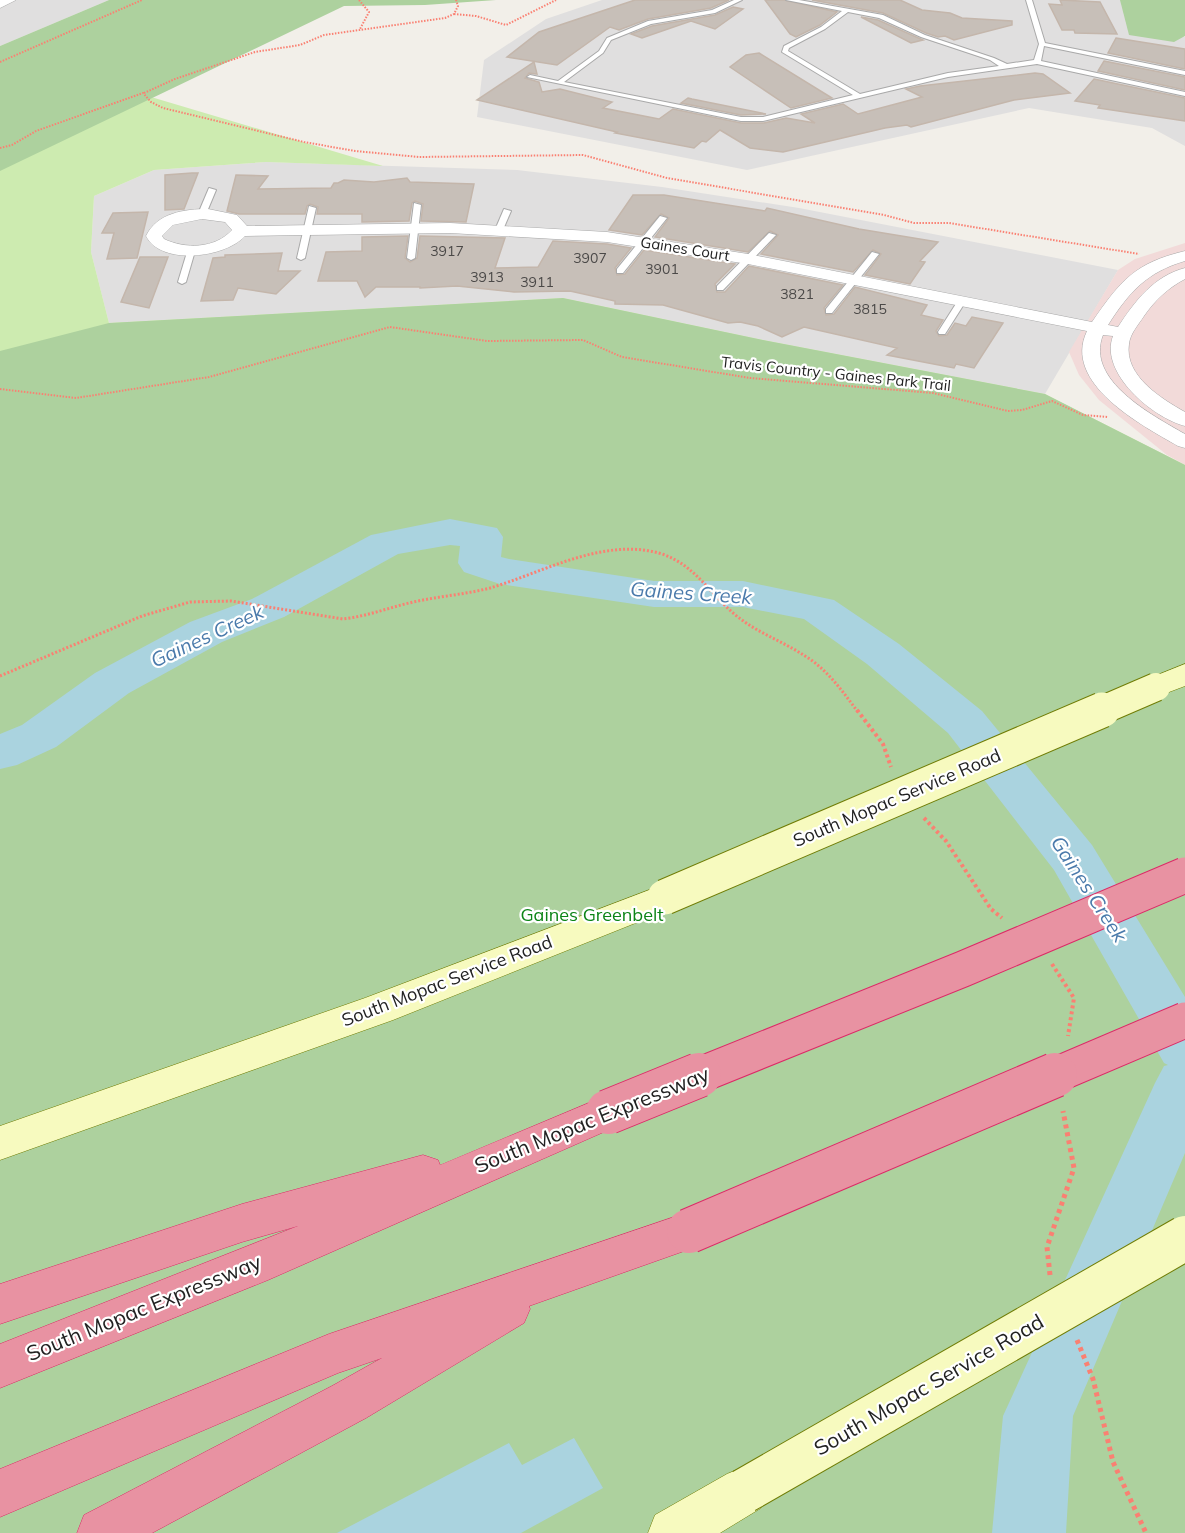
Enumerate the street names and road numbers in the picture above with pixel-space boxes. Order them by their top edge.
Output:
street label: Gaines Court [639,232,731,265]
street label: Travis Country - Gaines Park Trail [720,352,952,395]
street label: South Mopac Service Road [789,743,1004,852]
street label: South Mopac Service Road [338,930,555,1031]
street label: South Mopac Expressway [470,1060,713,1178]
street label: South Mopac Expressway [22,1248,265,1366]
street label: South Mopac Service Road [809,1308,1048,1461]

